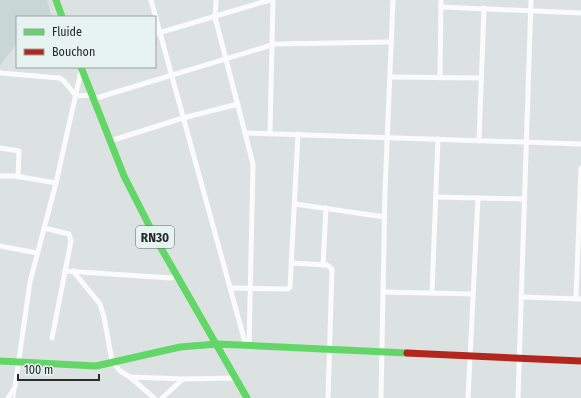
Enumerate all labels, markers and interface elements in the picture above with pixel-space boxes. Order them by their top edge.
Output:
legend [16,16,156,68]
text: Fluide [52,25,82,39]
text: Bouchon [52,45,95,59]
road number: RN30 [136,226,174,248]
scale bar [18,356,99,382]
text: 100 m [24,363,53,377]

